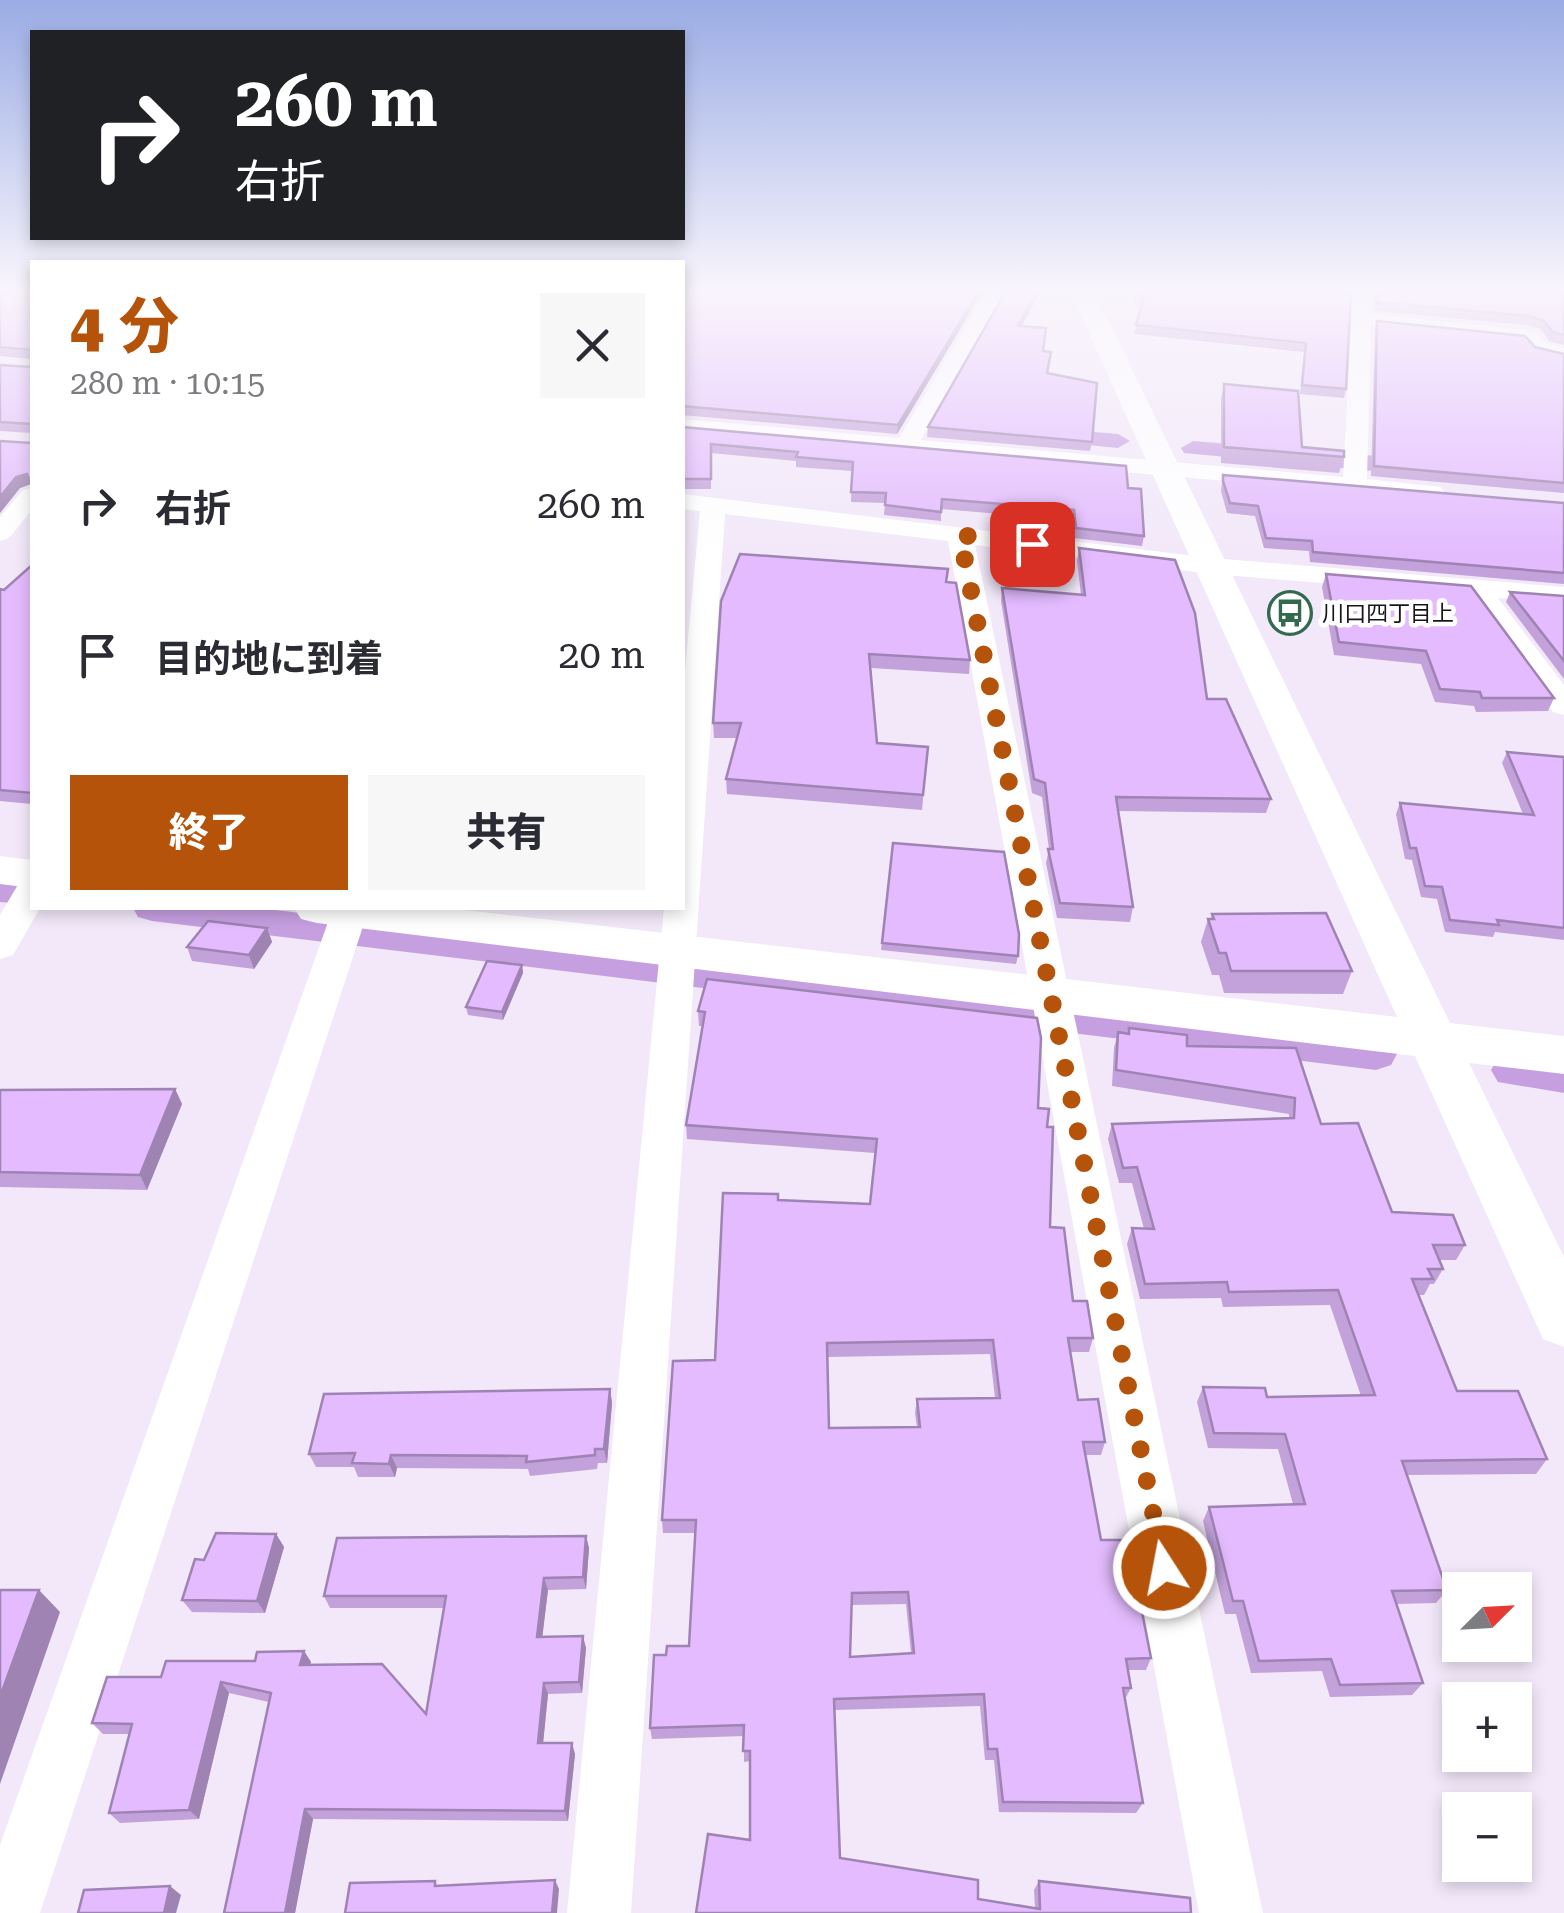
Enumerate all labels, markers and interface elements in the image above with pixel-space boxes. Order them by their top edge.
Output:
text: 260 m [235,61,438,143]
icon: right [70,70,200,200]
text: 右折 [235,155,325,208]
text: 4 分 [70,291,179,362]
button: close [540,293,645,398]
text: 280 m · 10:15 [70,364,265,402]
icon: right [70,478,125,533]
text: 260 m [537,483,645,527]
text: 右折 [155,487,231,531]
pin [990,502,1075,587]
icon: arrive [1005,517,1060,572]
bus stop icon: 川口四丁目上 [1267,590,1313,636]
place label: 川口四丁目上 [1322,601,1454,626]
icon: arrive [70,628,125,683]
text: 20 m [558,633,645,677]
text: 目的地に到着 [155,637,383,681]
button: 終了 [70,775,348,890]
button: 共有 [368,775,645,890]
position arrow [1112,1516,1216,1620]
north arrow [1442,1572,1532,1662]
map controls [1442,1572,1532,1882]
button: + [1442,1682,1532,1772]
button: − [1442,1792,1532,1882]

